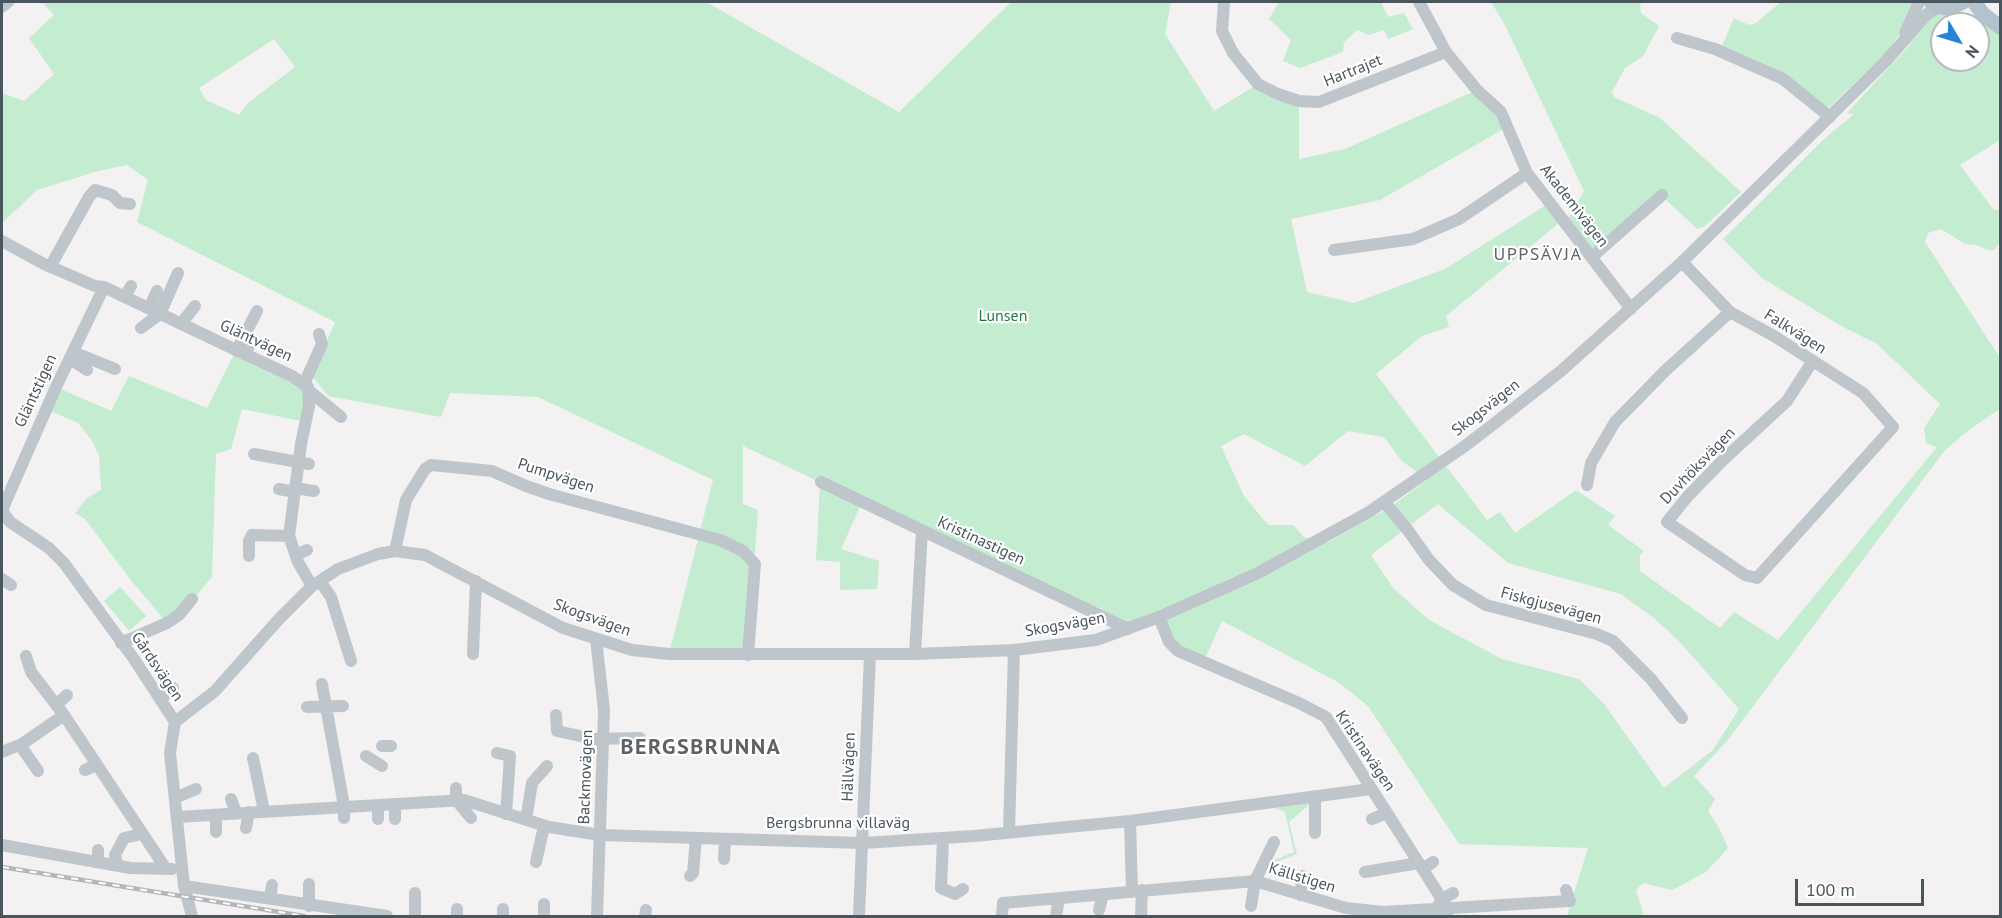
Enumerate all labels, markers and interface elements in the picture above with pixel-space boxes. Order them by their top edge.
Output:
north arrow [1930,12,1990,72]
text: N [1961,42,1984,62]
street label: Hartrajet [1321,51,1385,91]
street label: Akademivägen [1536,161,1612,251]
district label: UPPSÄVJA [1493,244,1583,266]
street label: Falkvägen [1760,305,1830,359]
park label: Lunsen [979,306,1027,326]
street label: Gläntvägen [217,316,295,366]
street label: Gläntstigen [11,351,61,431]
street label: Skogsvägen [1448,376,1524,440]
street label: Duvhöksvägen [1656,423,1740,509]
street label: Pumpvägen [515,455,597,497]
street label: Kristinastigen [934,512,1028,570]
street label: Fiskgjusevägen [1498,583,1604,629]
street label: Skogsvägen [551,595,633,641]
street label: Skogsvägen [1023,609,1107,641]
street label: Gårdsvägen [127,629,187,705]
street label: Kristinavägen [1331,707,1399,795]
street label: Backmovägen [575,729,597,825]
street label: Hällvägen [838,732,860,802]
district label: BERGSBRUNNA [621,735,781,761]
street label: Bergsbrunna villaväg [766,813,910,833]
street label: Källstigen [1266,859,1338,897]
scale bar [1798,867,1927,905]
text: 100 m [1806,878,1855,901]

